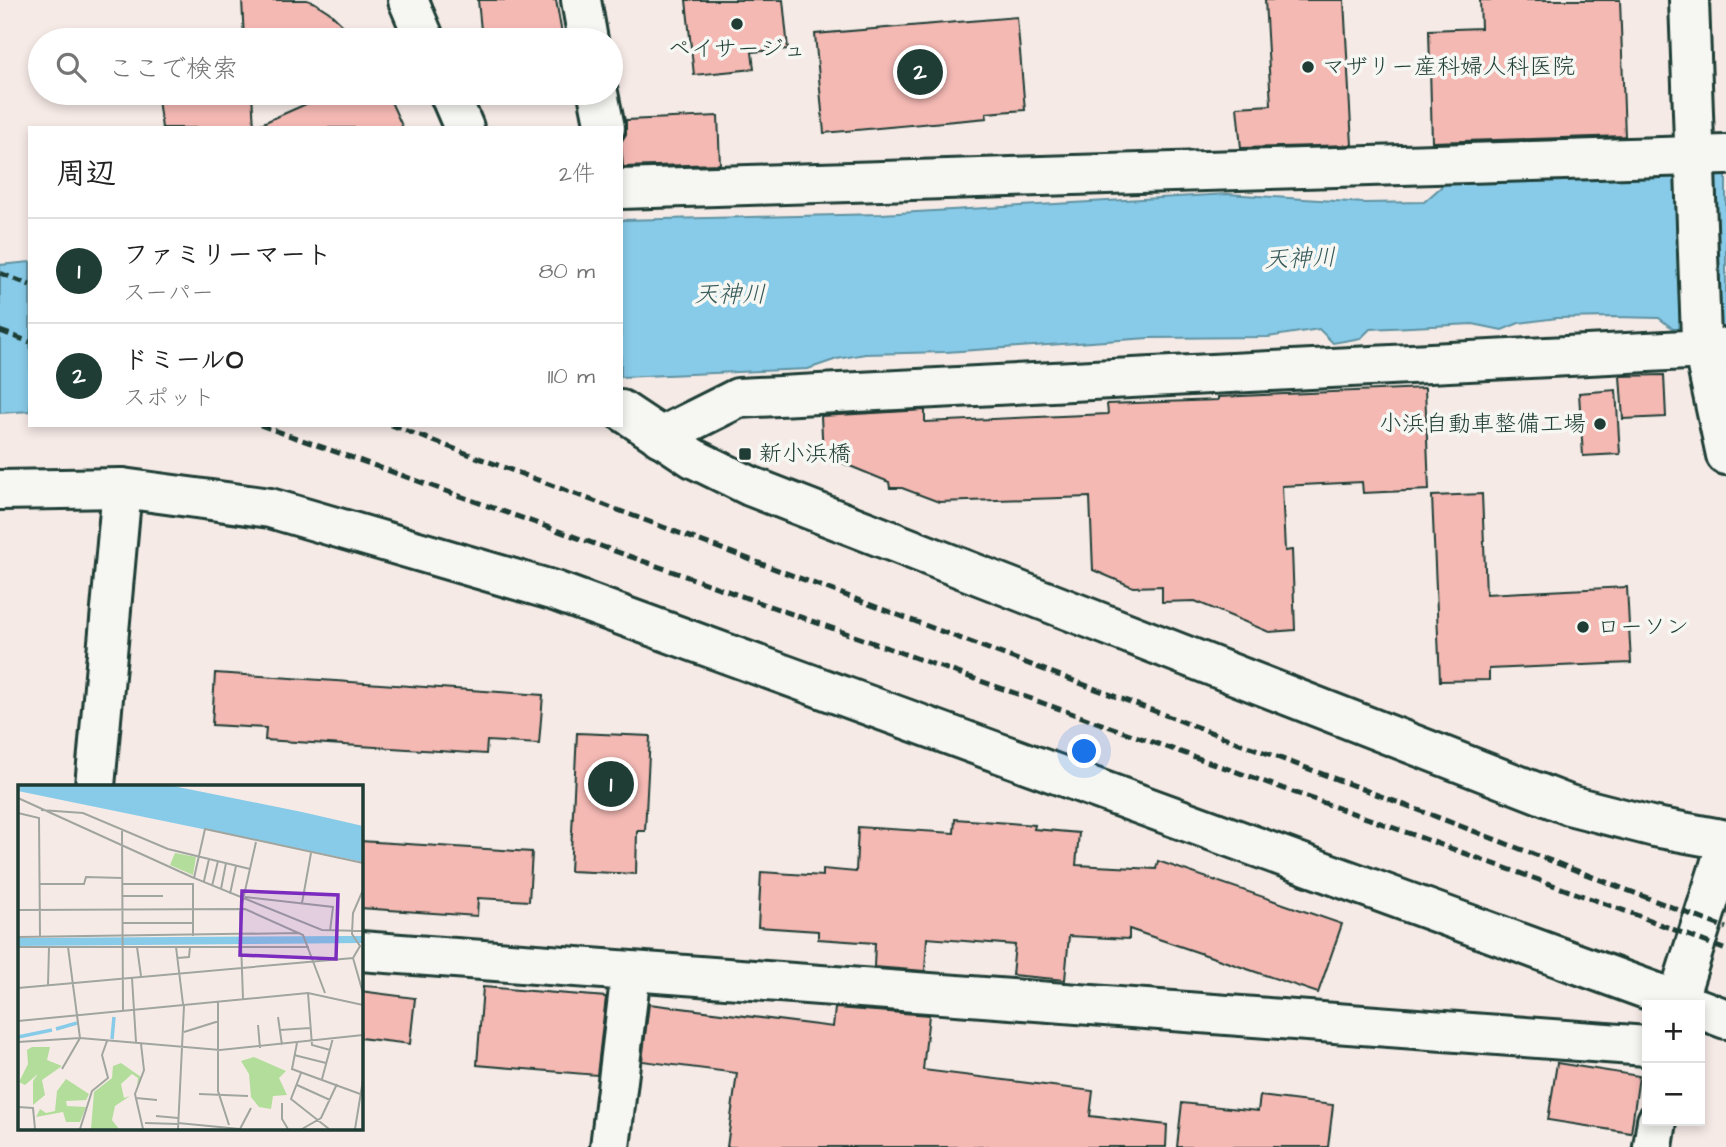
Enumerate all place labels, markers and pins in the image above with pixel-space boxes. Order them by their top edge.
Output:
marker: ペイサージュ [729,16,745,32]
place label: ペイサージュ [668,33,806,65]
pin: 2 [897,46,943,98]
place label: マザリー産科婦人科医院 [1322,51,1575,83]
marker: マザリー産科婦人科医院 [1300,59,1316,75]
place label: 小浜自動車整備工場 [1379,408,1586,440]
marker: 小浜自動車整備工場 [1592,416,1608,432]
place label: 新小浜橋 [759,438,851,470]
marker: 新小浜橋 [737,446,753,462]
place label: ローソン [1597,611,1689,643]
marker: ローソン [1575,619,1591,635]
pin: 1 [588,758,634,810]

